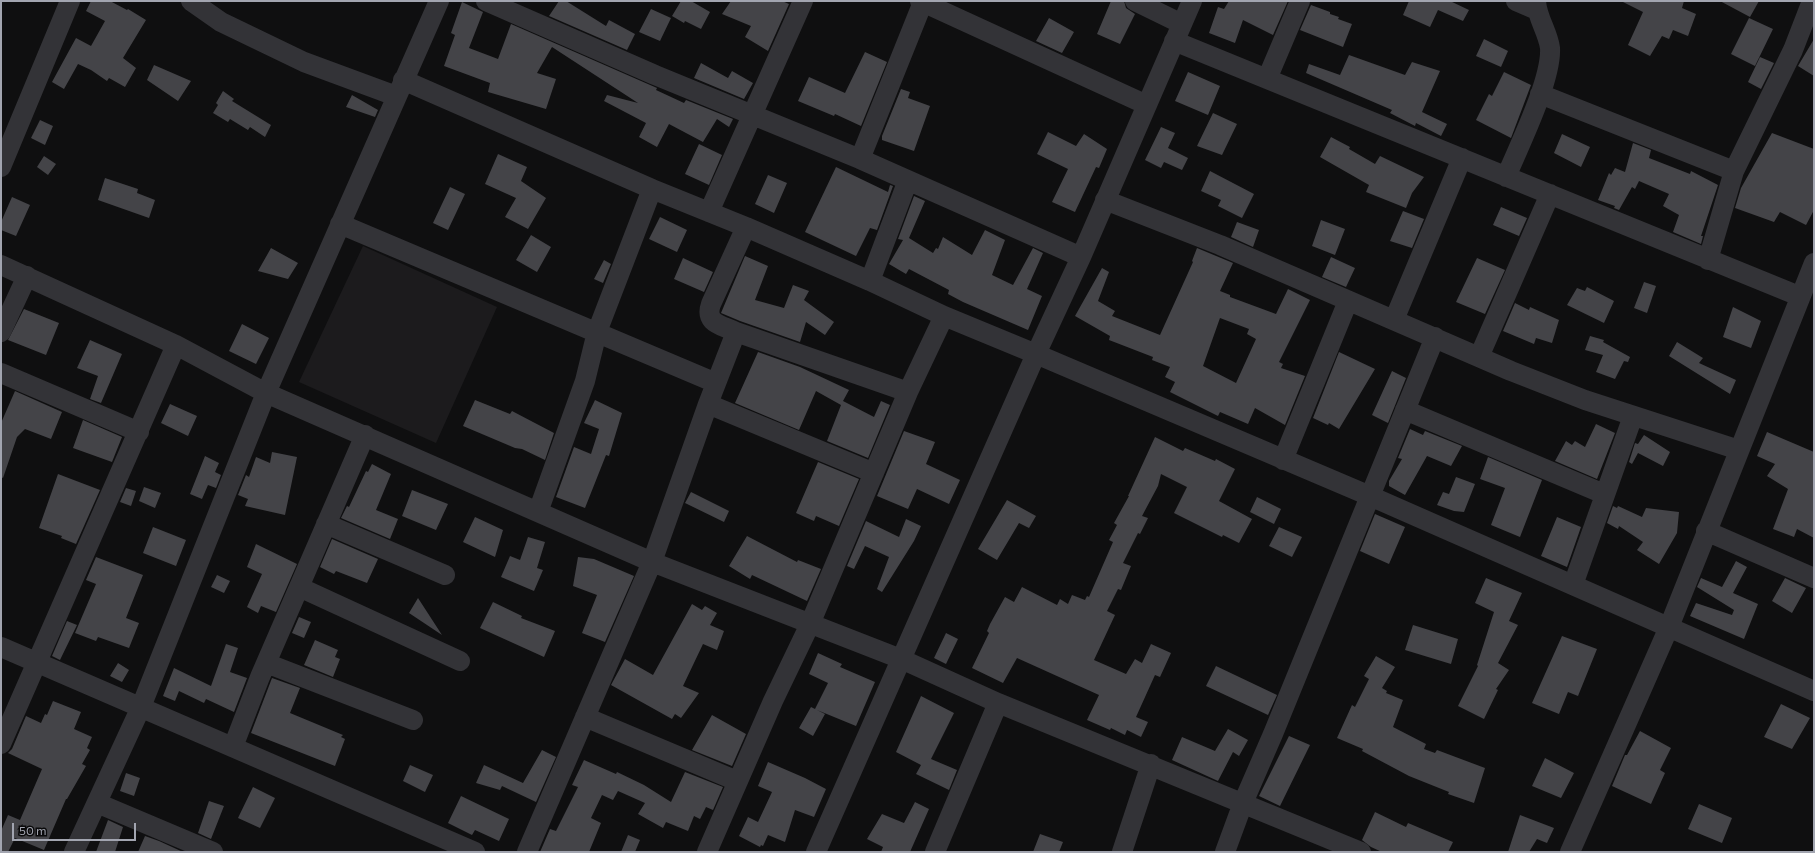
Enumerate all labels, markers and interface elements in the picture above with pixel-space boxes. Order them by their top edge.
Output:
scale bar [14,815,138,841]
text: 50 m [19,823,47,837]

